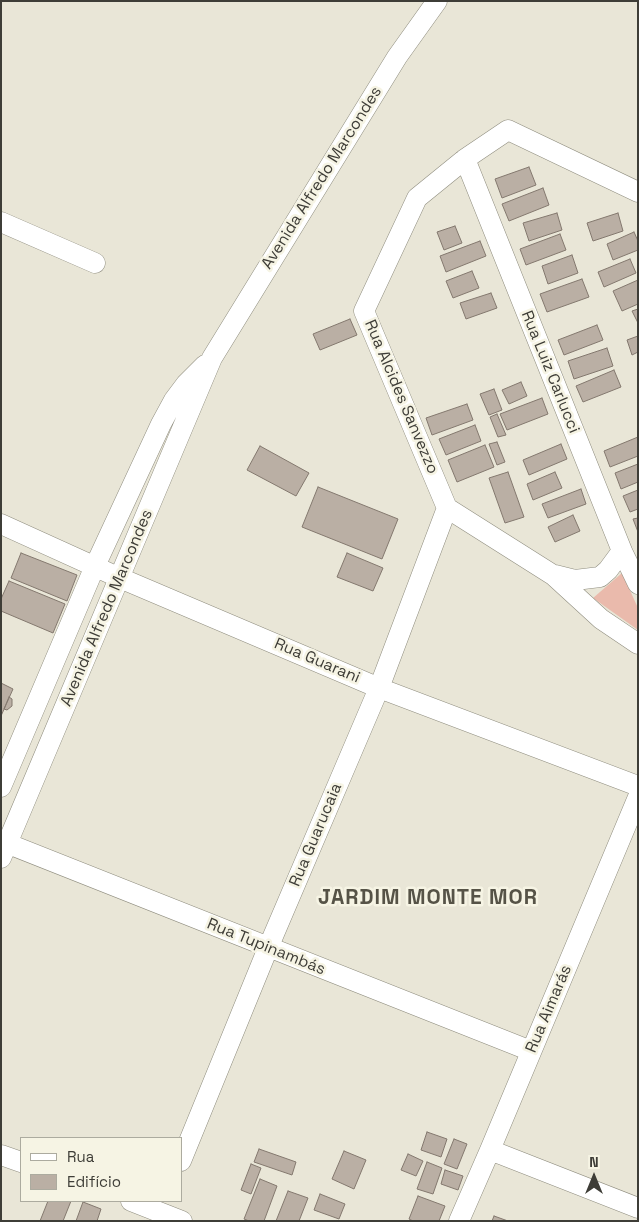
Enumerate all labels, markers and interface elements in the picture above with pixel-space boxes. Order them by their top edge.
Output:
street label: Avenida Alfredo Marcondes [258,83,386,273]
street label: Rua Luiz Carlucci [517,308,583,436]
street label: Rua Alcides Sanvezzo [360,317,442,477]
street label: Avenida Alfredo Marcondes [57,507,157,709]
street label: Rua Guarani [271,634,363,688]
street label: Rua Guarucaia [286,780,346,890]
district label: JARDIM MONTE MOR [316,885,540,911]
street label: Rua Tupinambás [204,914,328,980]
street label: Rua Aimarás [522,962,576,1056]
legend [20,1137,182,1202]
text: Rua [67,1147,94,1166]
north arrow [569,1152,619,1202]
text: N [589,1153,599,1171]
text: Edifício [67,1172,121,1191]

